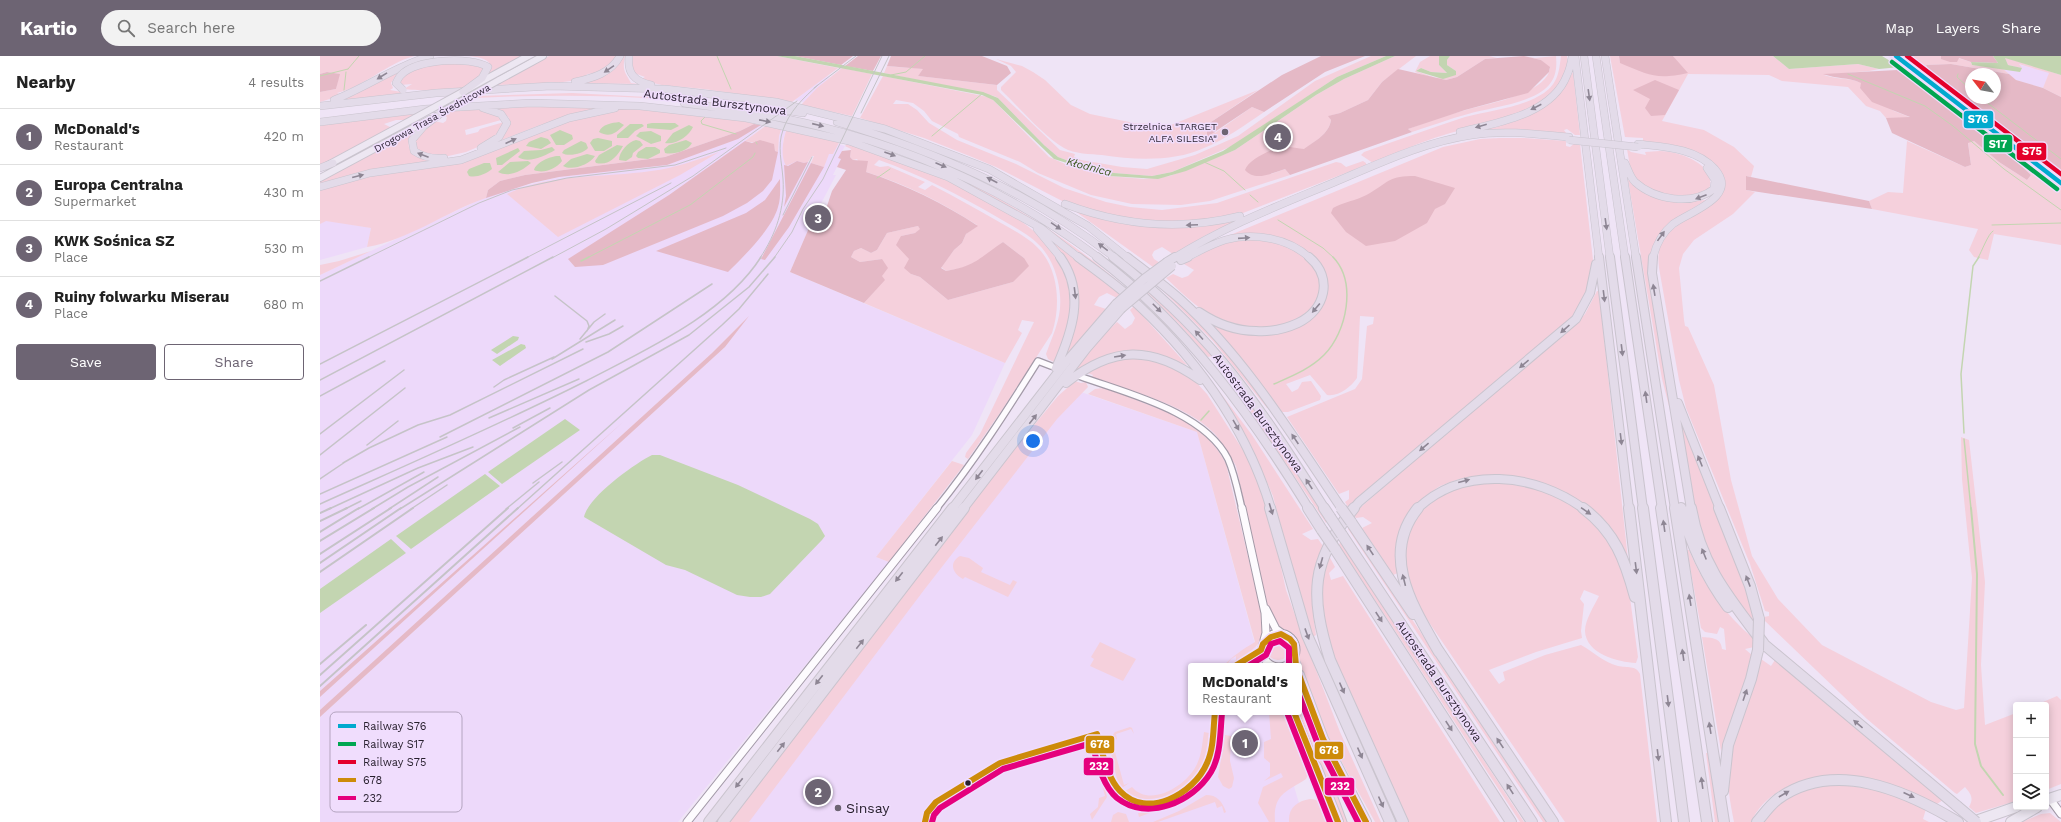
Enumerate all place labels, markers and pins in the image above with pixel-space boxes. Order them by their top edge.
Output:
place label: Strzelnica "TARGET ALFA SILESIA" [1123,121,1217,144]
pin: 4 [1265,122,1291,152]
marker: Strzelnica "TARGET ALFA SILESIA" [1220,127,1230,137]
pin: 3 [805,203,831,233]
pin: 1 [1232,728,1258,758]
pin: 2 [805,777,831,807]
unlabelled marker [963,778,973,788]
place label: Sinsay [846,800,890,816]
marker: Sinsay [833,803,843,813]

